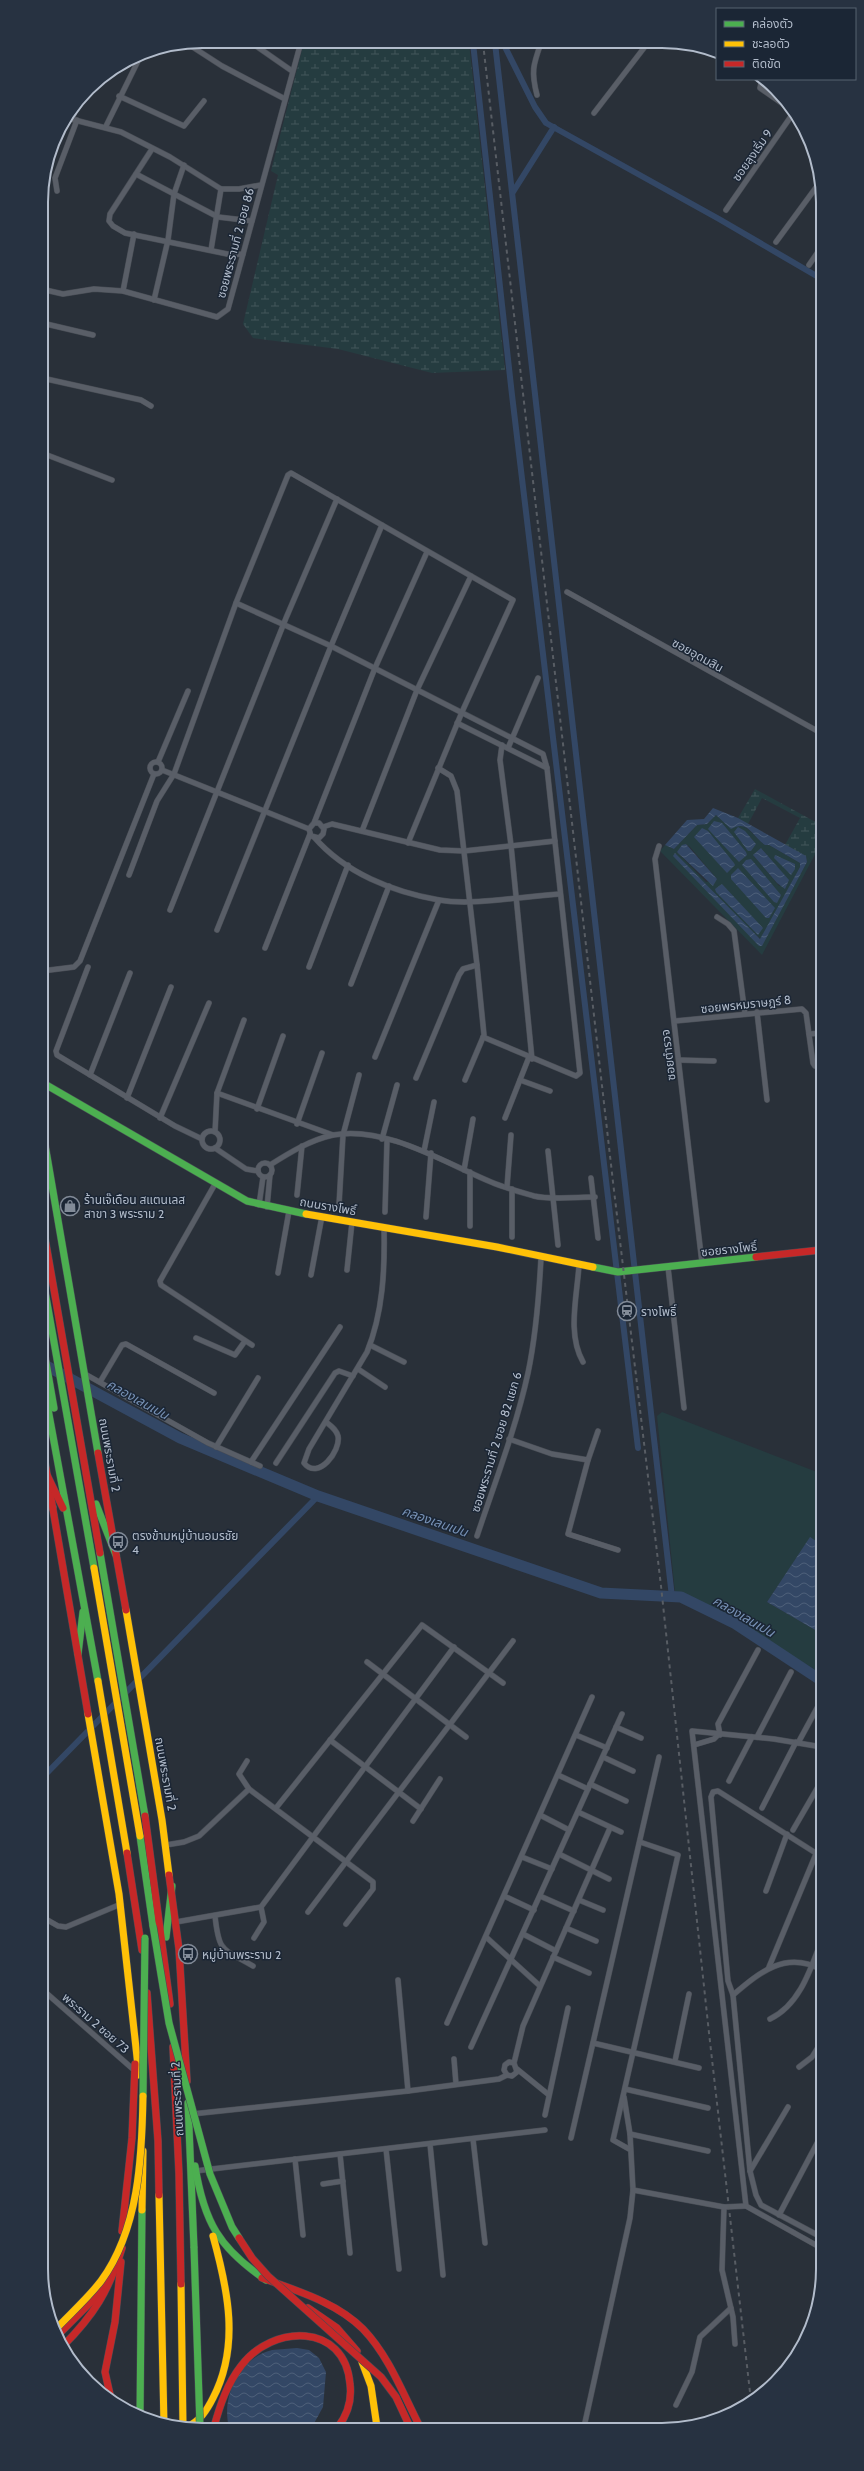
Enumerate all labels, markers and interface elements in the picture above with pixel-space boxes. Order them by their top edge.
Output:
legend [716,8,856,80]
text: คล่องตัว [752,16,793,31]
text: ชะลอตัว [752,36,790,51]
text: ติดขัด [752,56,781,71]
street label: ซอยลุงเริ่ม 9 [728,126,775,184]
street label: ซอยพระรามที่ 2 ซอย 86 [212,186,257,300]
street label: ซอยอุดมสิน [670,635,726,675]
street label: ซอยพรหมราษฎร์ 8 [700,992,792,1016]
street label: ซอยตำรวจ [657,1029,679,1081]
place label: ร้านเจ๊เดือน สแตนเลส สาขา 3 พระราม 2 [84,1192,185,1221]
street label: ถนนรางโพธิ์ [298,1194,358,1218]
shop icon: ร้านเจ๊เดือน สแตนเลส สาขา 3 พระราม 2 [59,1195,81,1217]
street label: ซอยรางโพธิ์ [700,1239,758,1259]
station icon: รางโพธิ์ [616,1300,638,1322]
place label: รางโพธิ์ [641,1304,677,1319]
street label: ซอยพระรามที่ 2 ซอย 82 แยก 6 [467,1370,525,1514]
water label: คลองเลนเปน [104,1375,173,1423]
street label: ถนนพระรามที่ 2 [96,1417,125,1493]
water label: คลองเลนเปน [400,1502,471,1540]
place label: ตรงข้ามหมู่บ้านอมรชัย 4 [132,1528,238,1557]
bus stop icon: ตรงข้ามหมู่บ้านอมรชัย 4 [107,1531,129,1553]
water label: คลองเลนเปน [710,1592,779,1641]
street label: ถนนพระรามที่ 2 [152,1736,181,1812]
bus stop icon: หมู่บ้านพระราม 2 [177,1943,199,1965]
place label: หมู่บ้านพระราม 2 [202,1947,281,1962]
street label: พระราม 2 ซอย 73 [59,1990,133,2056]
street label: ถนนพระรามที่ 2 [167,2061,186,2137]

